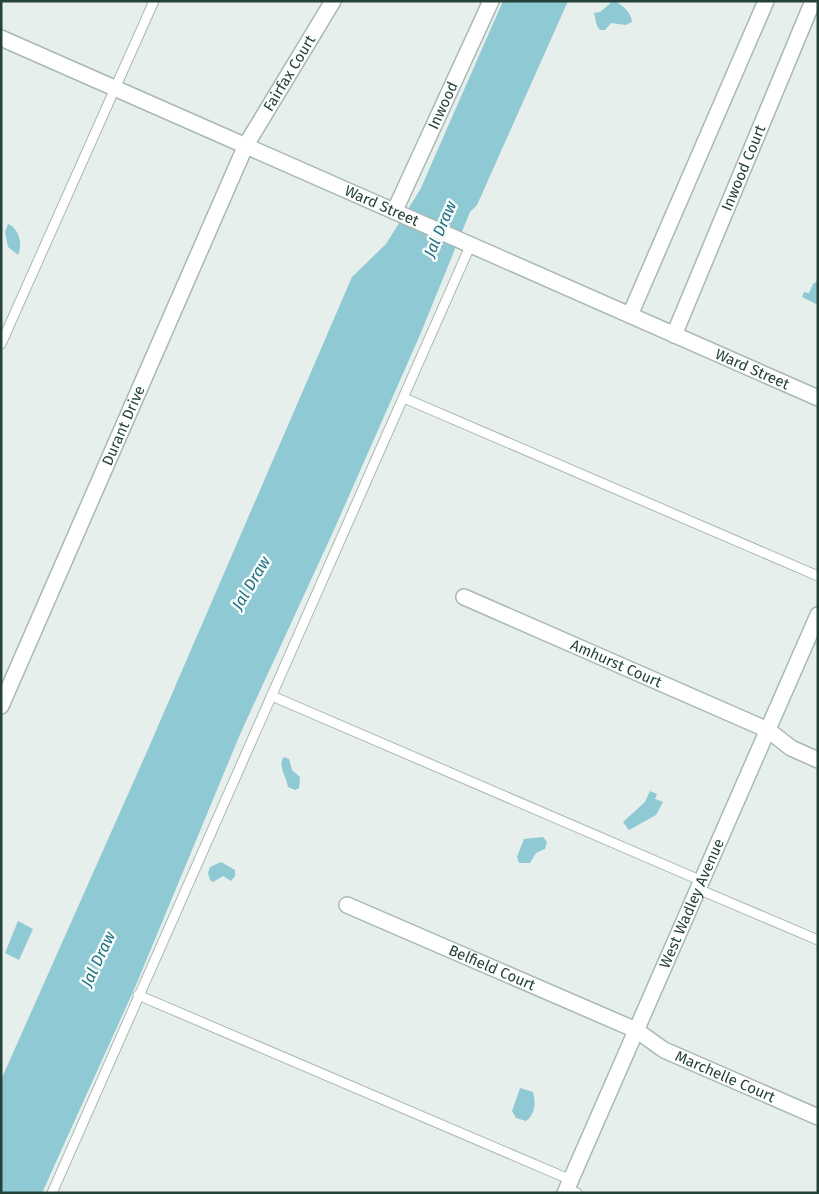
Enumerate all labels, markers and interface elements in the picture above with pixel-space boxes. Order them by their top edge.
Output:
street label: Fairfax Court [260,31,319,115]
street label: Inwood [424,79,462,132]
street label: Inwood Court [718,122,770,214]
street label: Ward Street [342,182,422,230]
water label: Jal Draw [419,198,461,261]
street label: Ward Street [712,345,793,393]
street label: Durant Drive [98,383,149,468]
water label: Jal Draw [227,552,275,614]
street label: Amhurst Court [568,636,665,692]
street label: West Wadley Avenue [655,836,728,971]
water label: Jal Draw [77,928,119,991]
street label: Belfield Court [446,941,539,995]
street label: Marchelle Court [672,1047,778,1106]

